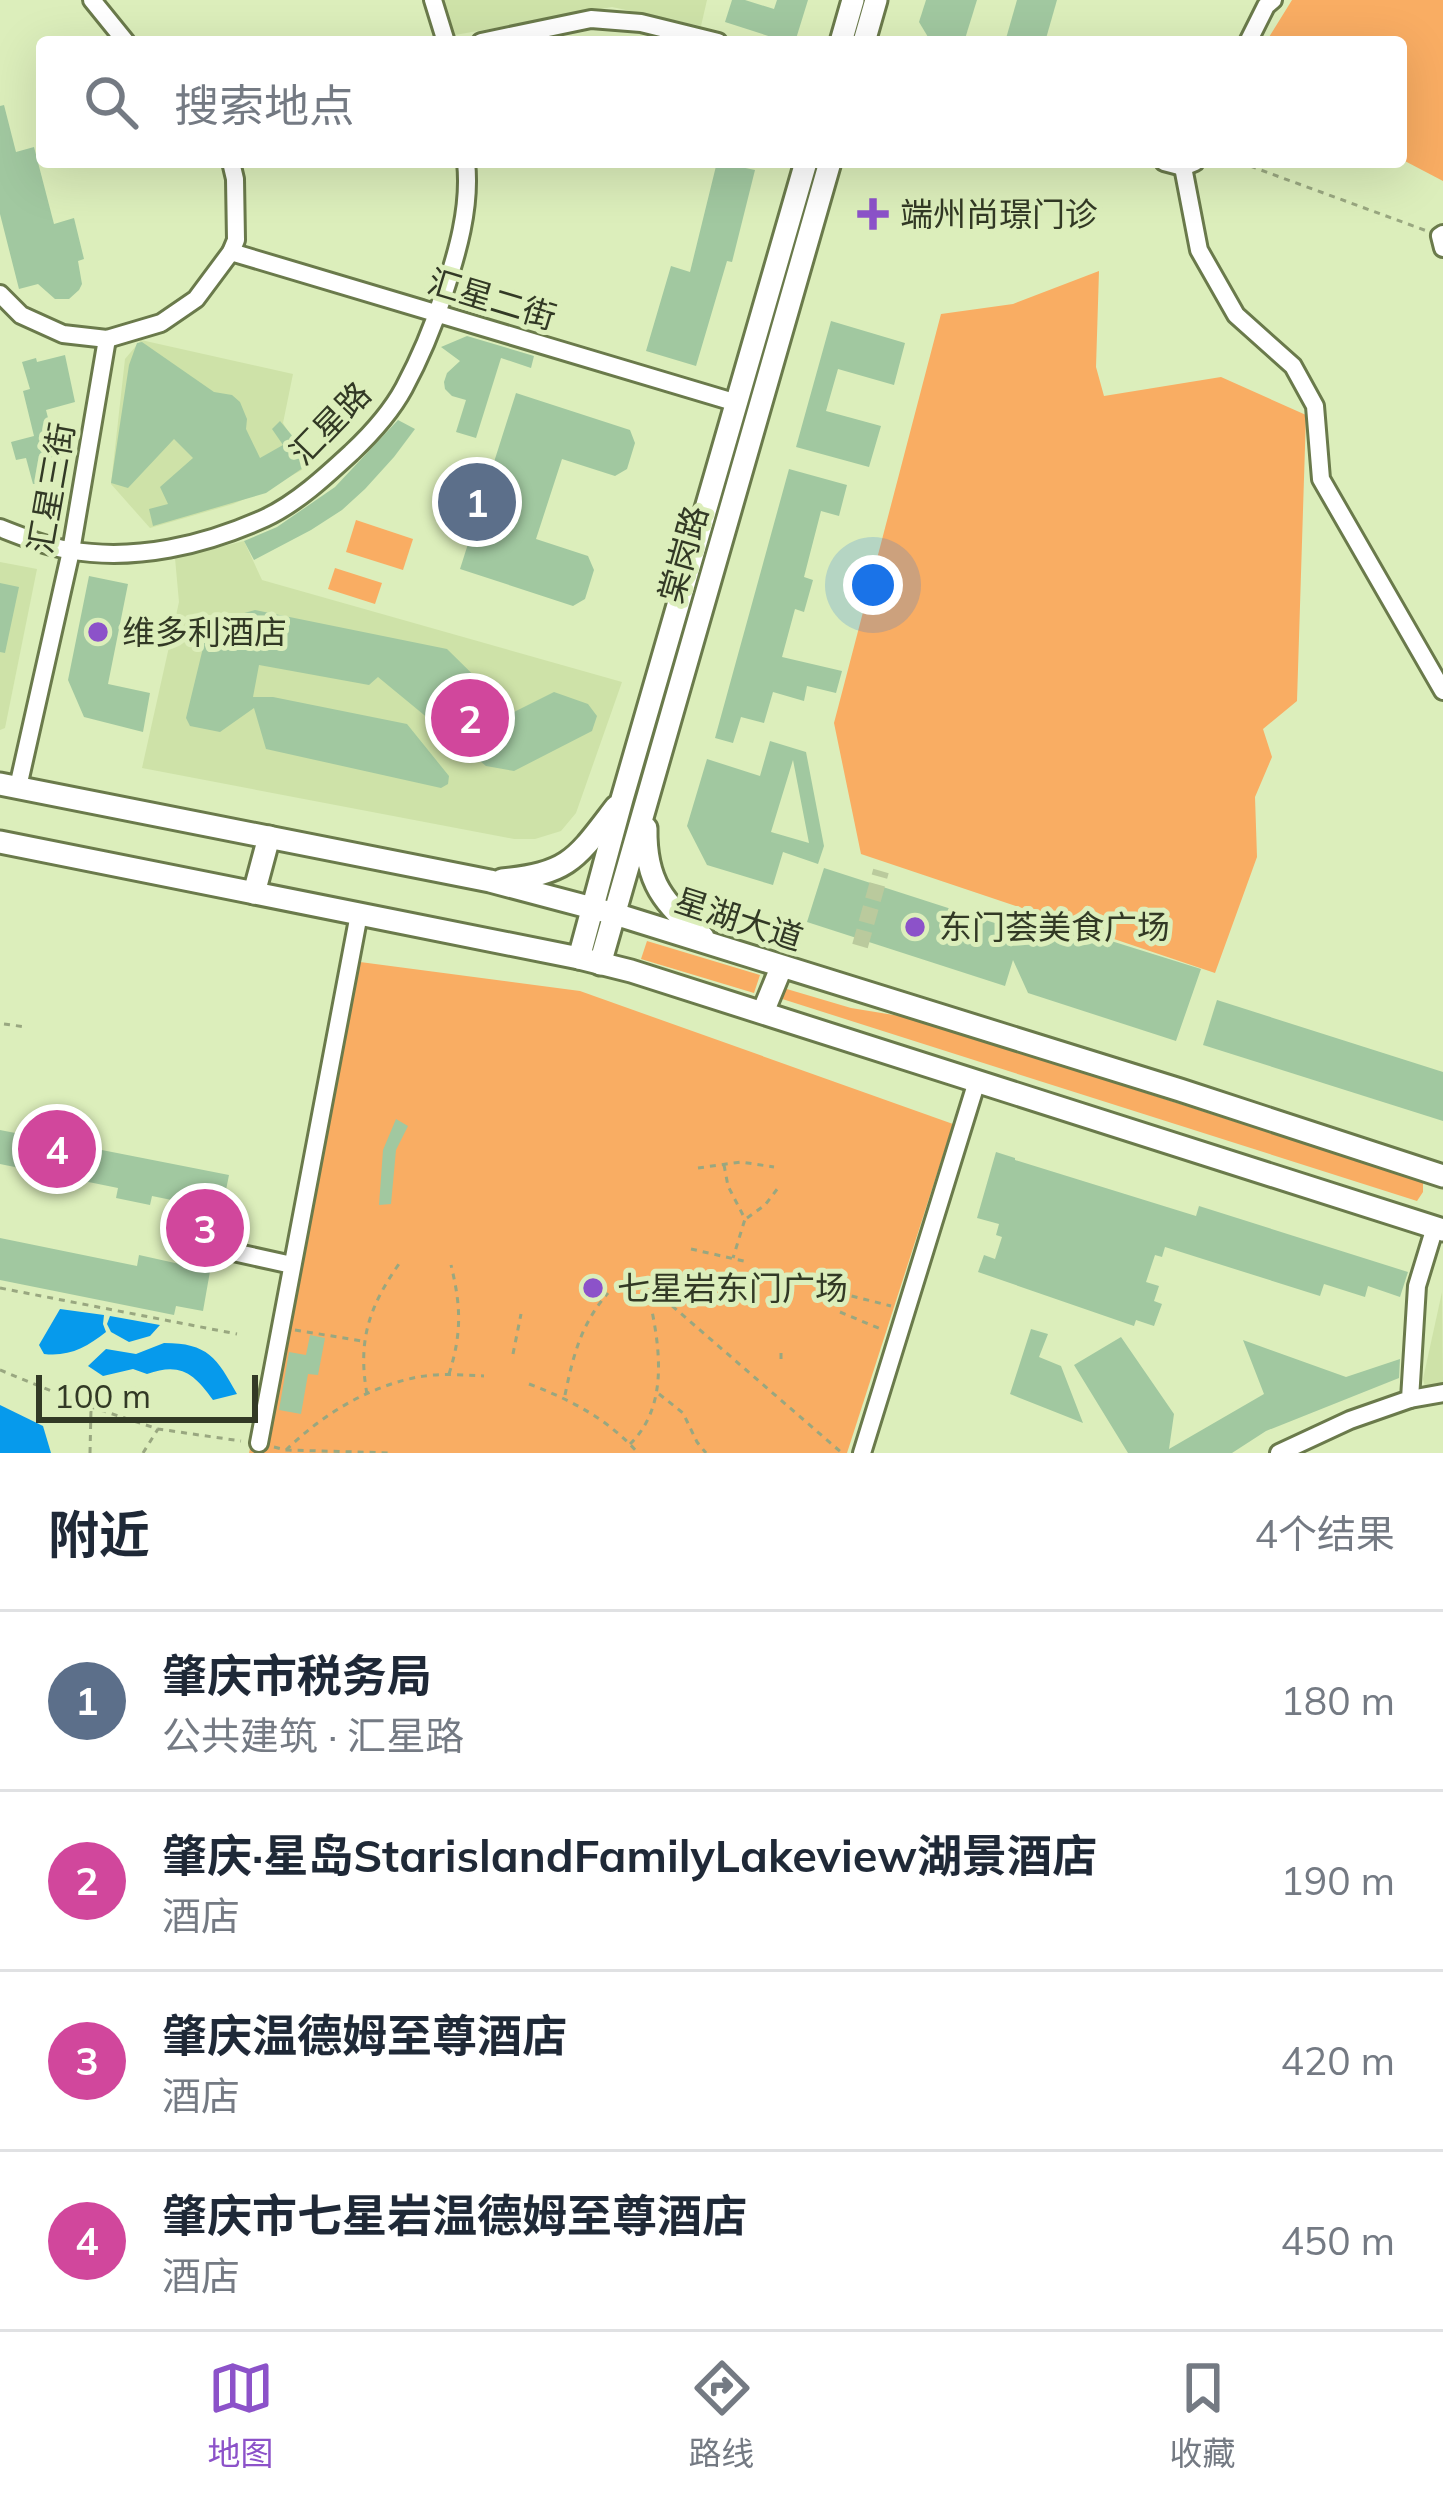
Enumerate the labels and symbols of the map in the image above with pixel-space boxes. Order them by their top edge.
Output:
place label: 端州尚璟门诊 [900,193,1098,234]
marker: 端州尚璟门诊 [857,198,889,230]
street label: 汇星二街 [423,260,561,337]
street label: 汇星路 [281,373,379,473]
street label: 汇星三街 [19,419,82,556]
pin: 1 [438,457,516,547]
street label: 棠岗路 [649,501,716,607]
your location [843,555,903,615]
place label: 维多利酒店 [122,611,287,652]
marker: 维多利酒店 [85,619,111,645]
pin: 2 [431,673,509,763]
street label: 星湖大道 [670,879,808,958]
place label: 东门荟美食广场 [939,906,1170,947]
marker: 东门荟美食广场 [902,914,928,940]
pin: 4 [18,1104,96,1194]
pin: 3 [166,1183,244,1273]
place label: 七星岩东门广场 [617,1267,848,1308]
marker: 七星岩东门广场 [580,1275,606,1301]
scale bar [36,1369,258,1422]

